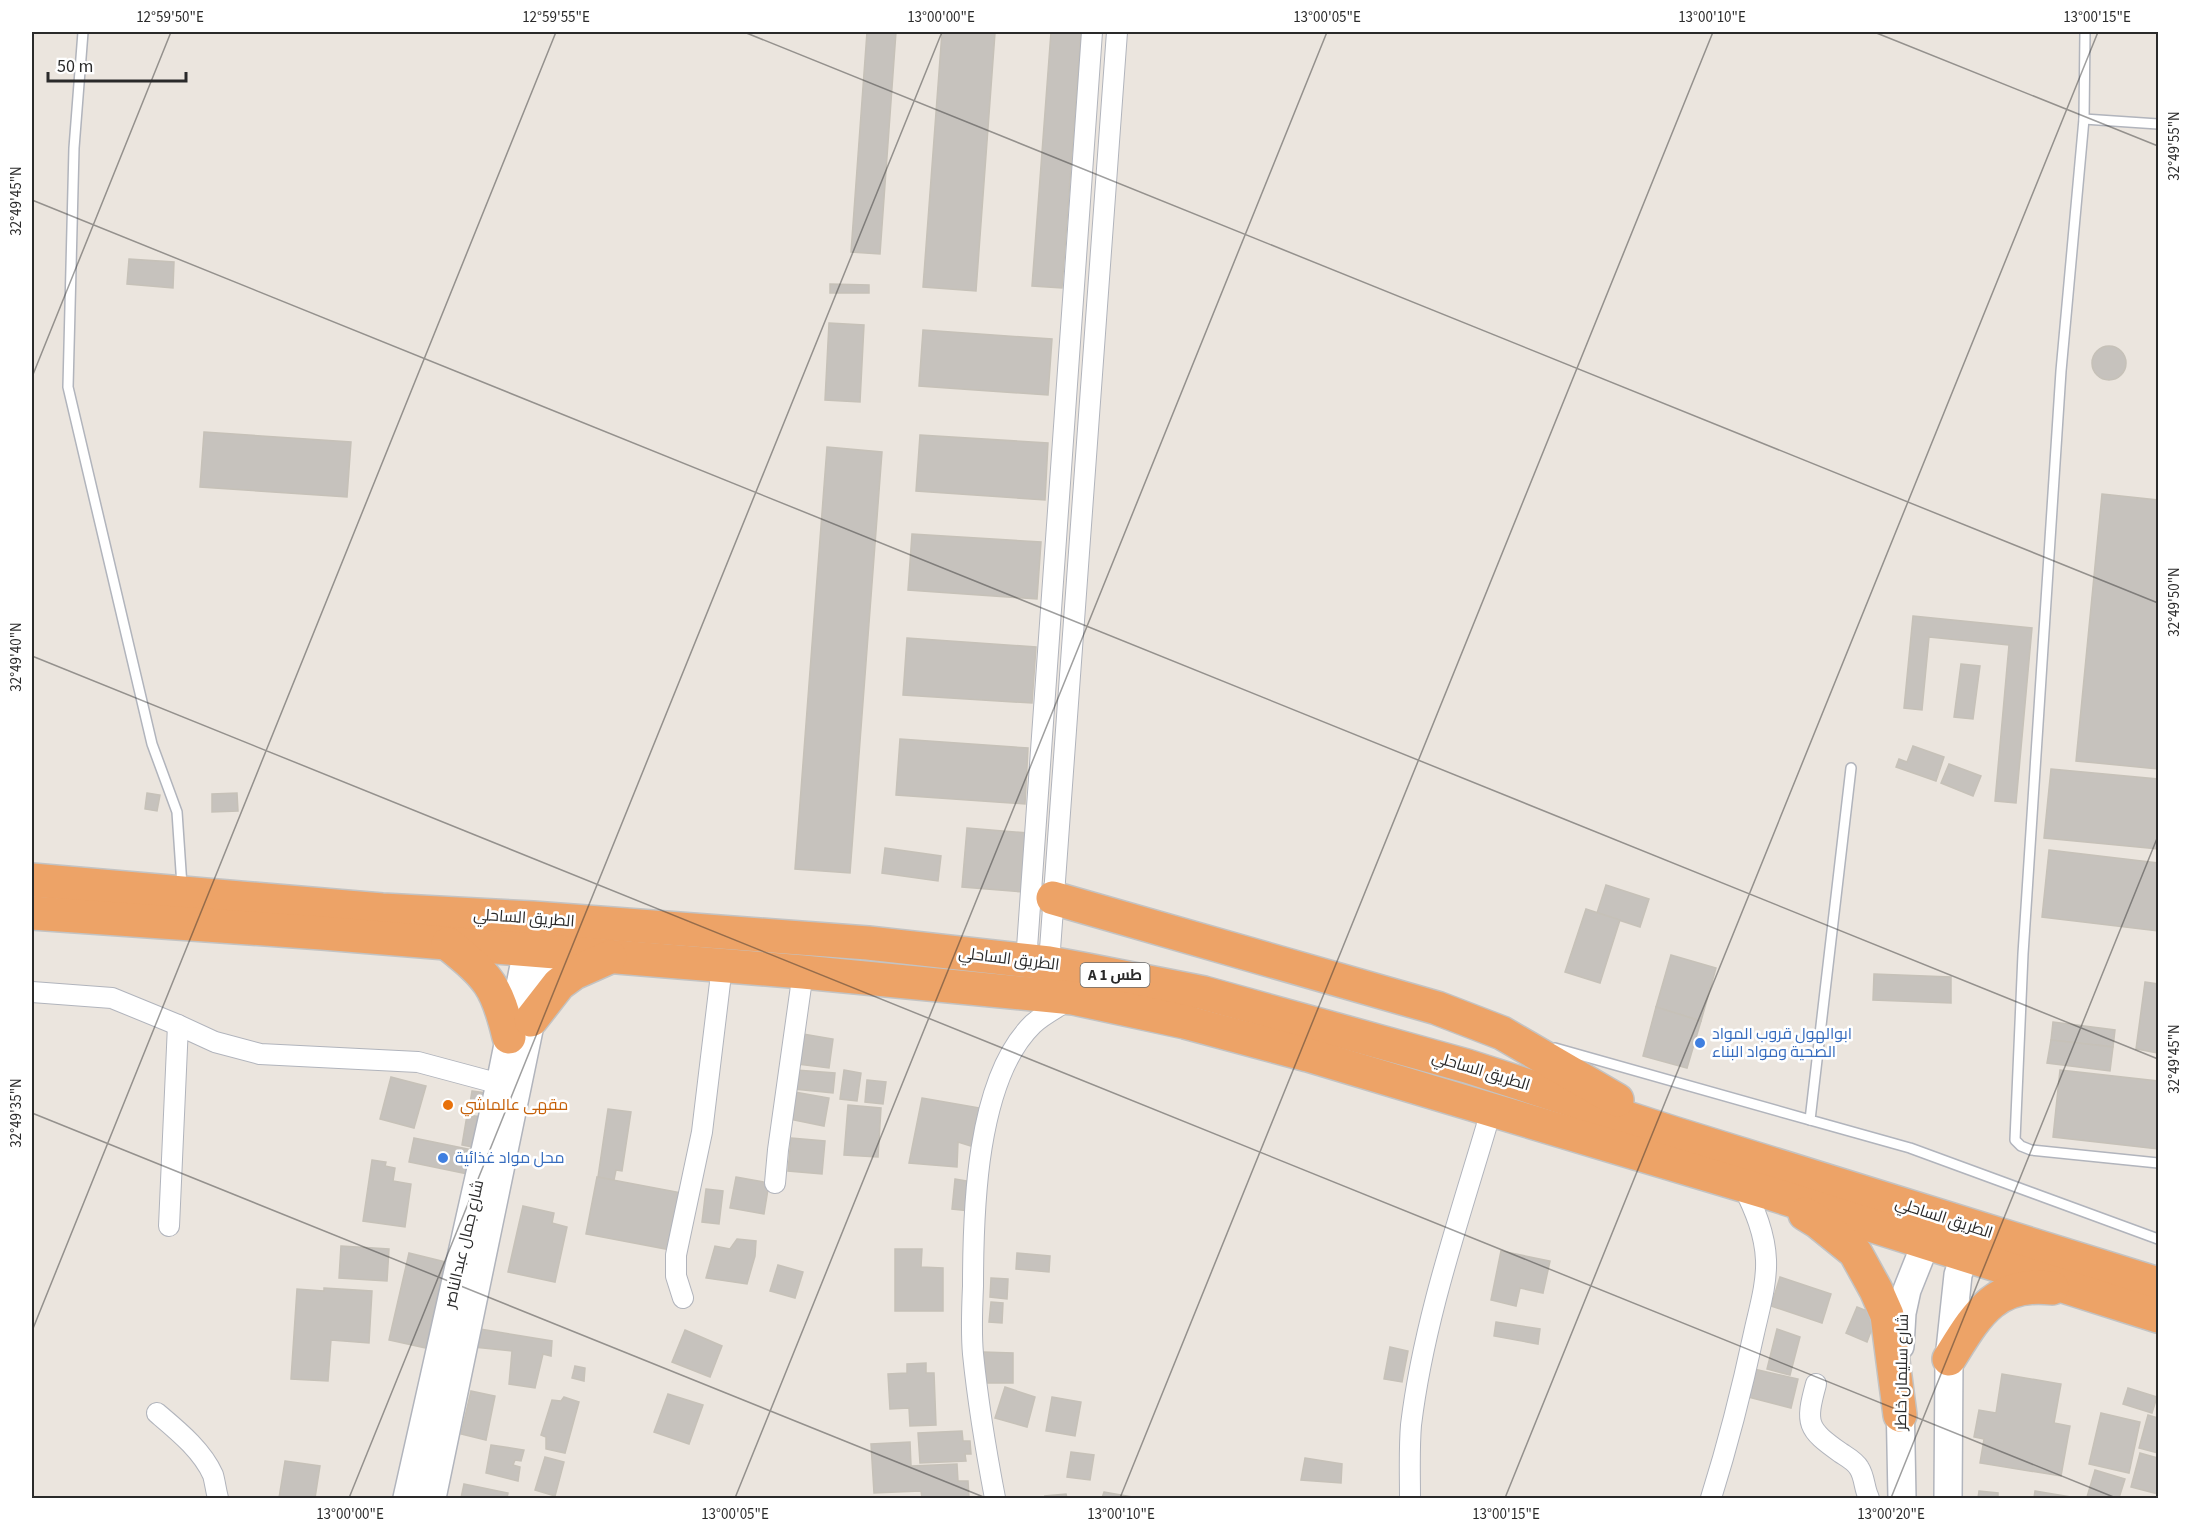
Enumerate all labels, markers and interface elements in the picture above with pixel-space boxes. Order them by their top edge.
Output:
text: 12°59'50"E [136,7,204,28]
text: 12°59'55"E [522,7,590,28]
text: 13°00'00"E [907,7,975,28]
text: 13°00'05"E [1293,7,1361,28]
text: 13°00'10"E [1678,7,1746,28]
text: 13°00'15"E [2063,7,2131,28]
scale bar [48,45,186,83]
text: 50 m [57,54,93,79]
text: 32°49'55"N [2164,111,2185,181]
text: 32°49'45"N [6,166,27,236]
text: 32°49'50"N [2164,567,2185,637]
text: 32°49'40"N [6,622,27,692]
street label: الطريق الساحلي [472,903,575,935]
street label: الطريق الساحلي [957,942,1061,978]
road number: A 1 طس [1080,963,1150,987]
place label: ابوالهول قروب المواد الصحية ومواد البناء [1712,1023,1852,1063]
text: 32°49'45"N [2164,1024,2185,1094]
marker: ابوالهول قروب المواد الصحية ومواد البناء [1693,1036,1707,1050]
street label: الطريق الساحلي [1429,1046,1533,1098]
text: 32°49'35"N [6,1078,27,1148]
place label: مقهى عالماشي [460,1094,568,1117]
marker: مقهى عالماشي [441,1098,455,1112]
place label: محل مواد غذائية [455,1147,565,1169]
marker: محل مواد غذائية [436,1151,450,1165]
street label: شارع جمال عبدالناصر [438,1178,489,1311]
street label: الطريق الساحلي [1892,1192,1996,1246]
street label: شارع سليمان خاطر [1890,1313,1914,1432]
text: 13°00'00"E [316,1504,384,1525]
text: 13°00'05"E [701,1504,769,1525]
text: 13°00'10"E [1087,1504,1155,1525]
text: 13°00'15"E [1472,1504,1540,1525]
text: 13°00'20"E [1857,1504,1925,1525]

